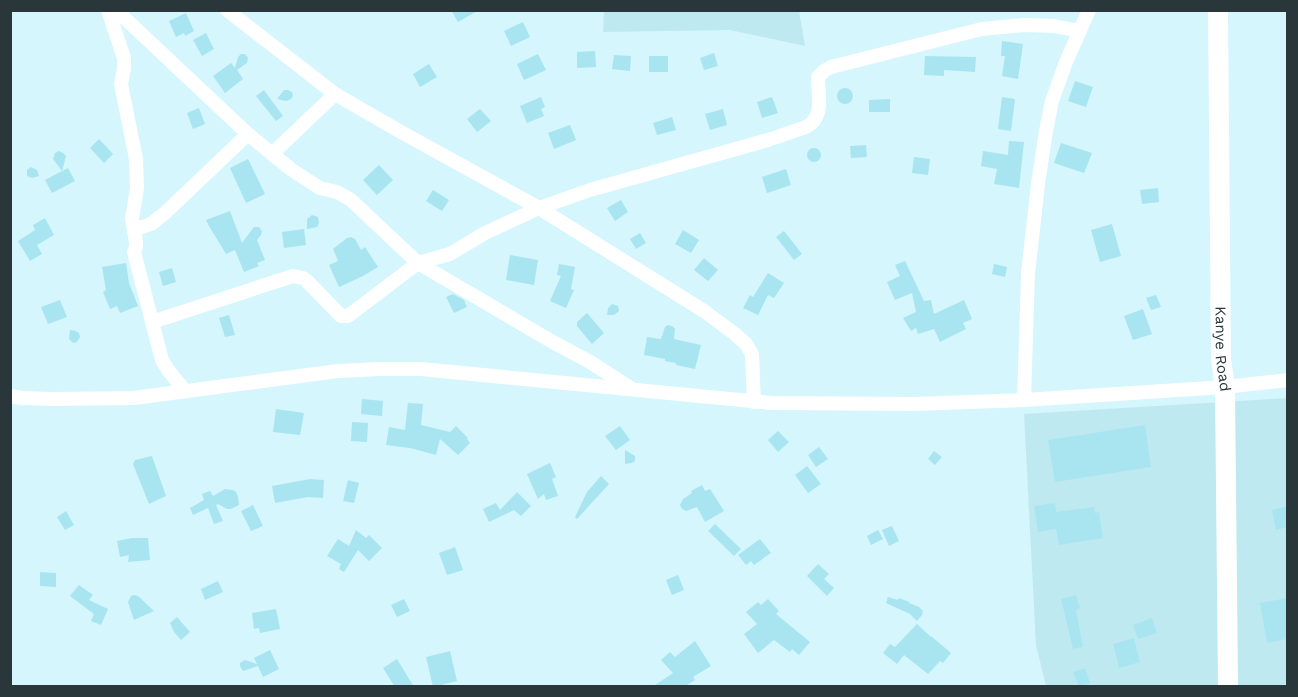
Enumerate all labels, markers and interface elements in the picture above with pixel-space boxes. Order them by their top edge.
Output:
street label: Kanye Road [1212,306,1235,393]

